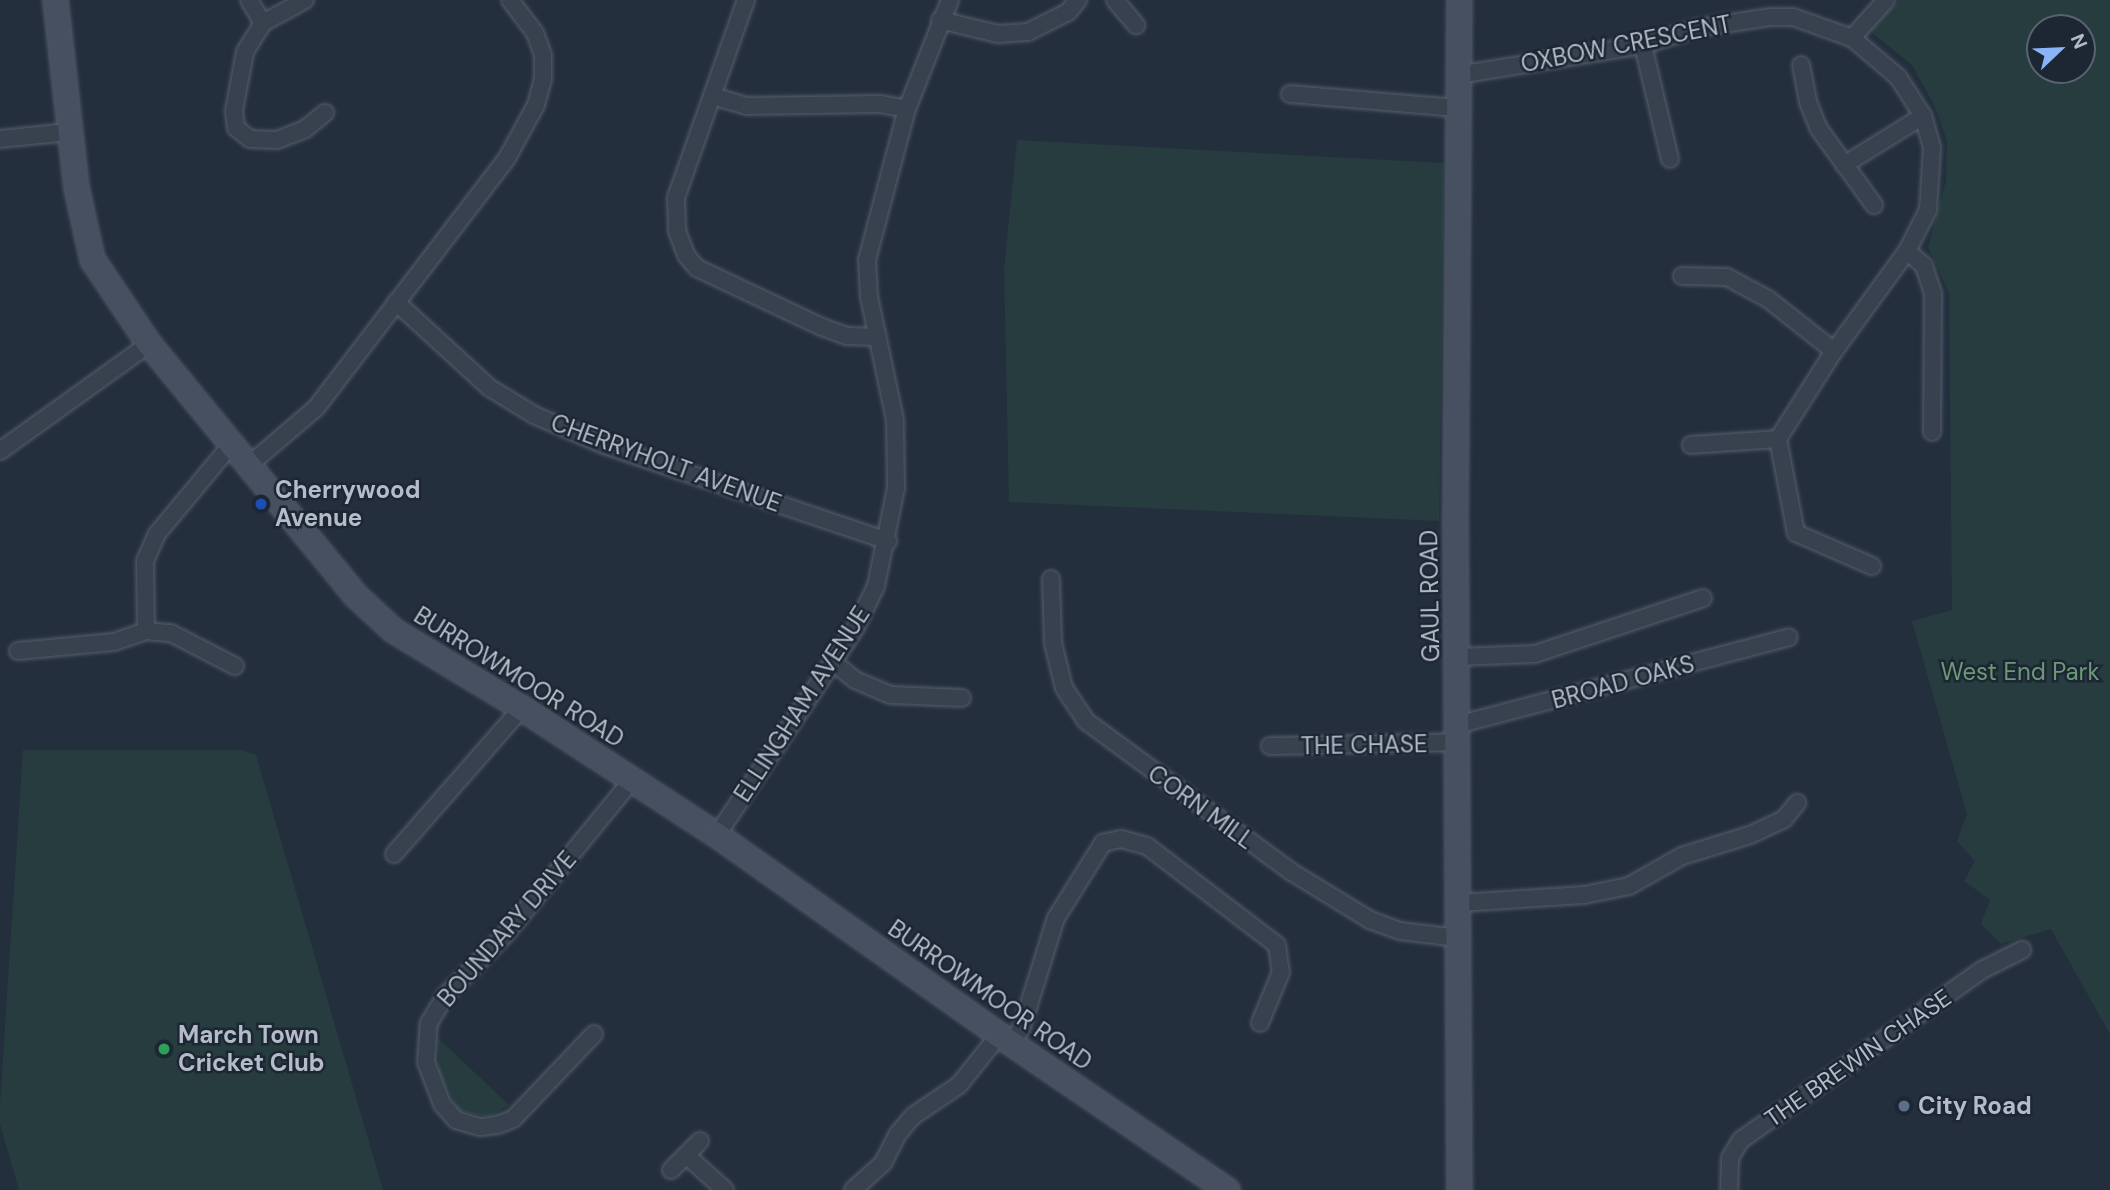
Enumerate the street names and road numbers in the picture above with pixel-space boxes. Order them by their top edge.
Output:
street label: OXBOW CRESCENT [1518,9,1734,79]
street label: CHERRYHOLT AVENUE [547,408,785,518]
street label: GAUL ROAD [1414,530,1446,662]
street label: BURROWMOOR ROAD [409,601,629,753]
street label: ELLINGHAM AVENUE [728,601,876,807]
street label: BROAD OAKS [1549,649,1697,715]
street label: THE CHASE [1300,729,1428,761]
street label: CORN MILL [1142,759,1260,855]
street label: BOUNDARY DRIVE [432,845,582,1013]
street label: BURROWMOOR ROAD [883,914,1097,1076]
street label: THE BREWIN CHASE [1759,983,1957,1133]

